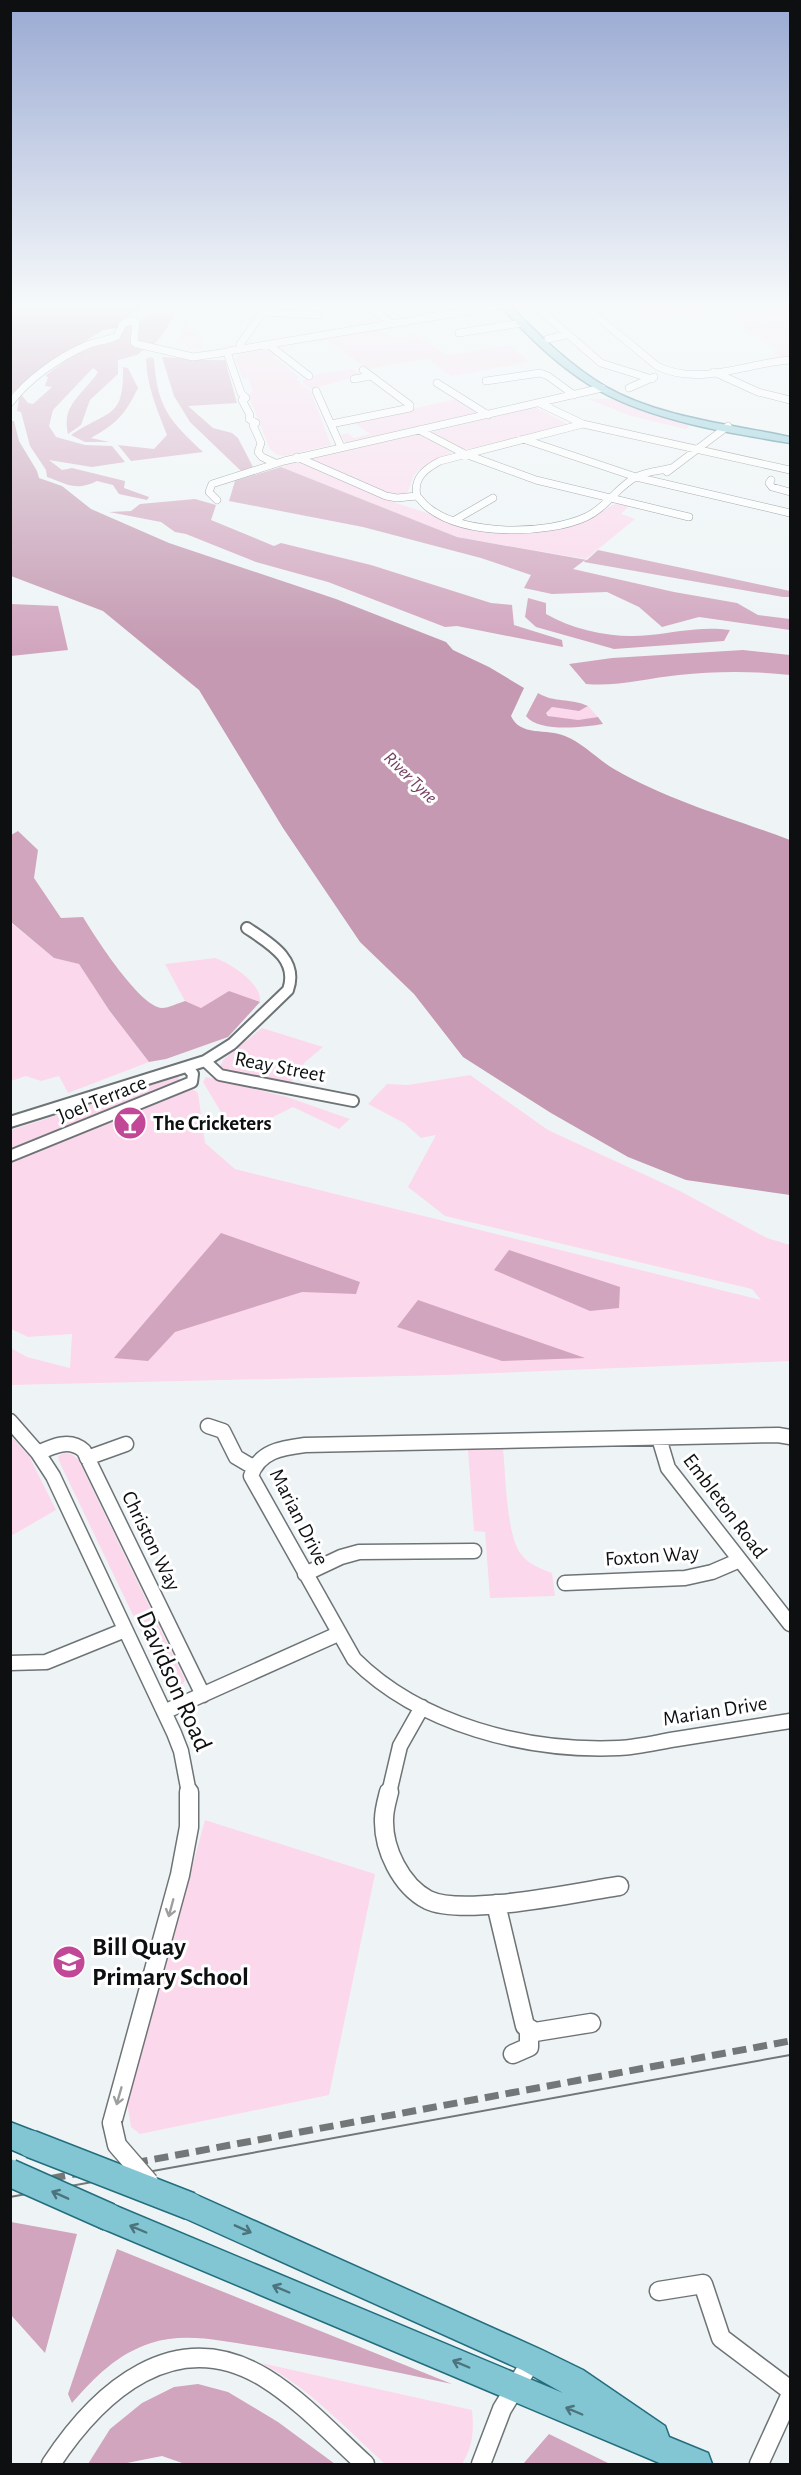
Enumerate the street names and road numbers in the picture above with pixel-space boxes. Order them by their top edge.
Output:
street label: Reay Street [233,1048,327,1086]
street label: Joel Terrace [54,1072,150,1126]
street label: Embleton Road [679,1450,771,1562]
street label: Marian Drive [266,1465,332,1569]
street label: Christon Way [118,1488,184,1594]
street label: Foxton Way [604,1542,700,1570]
street label: Davidson Road [131,1607,217,1755]
street label: Marian Drive [661,1692,769,1730]

